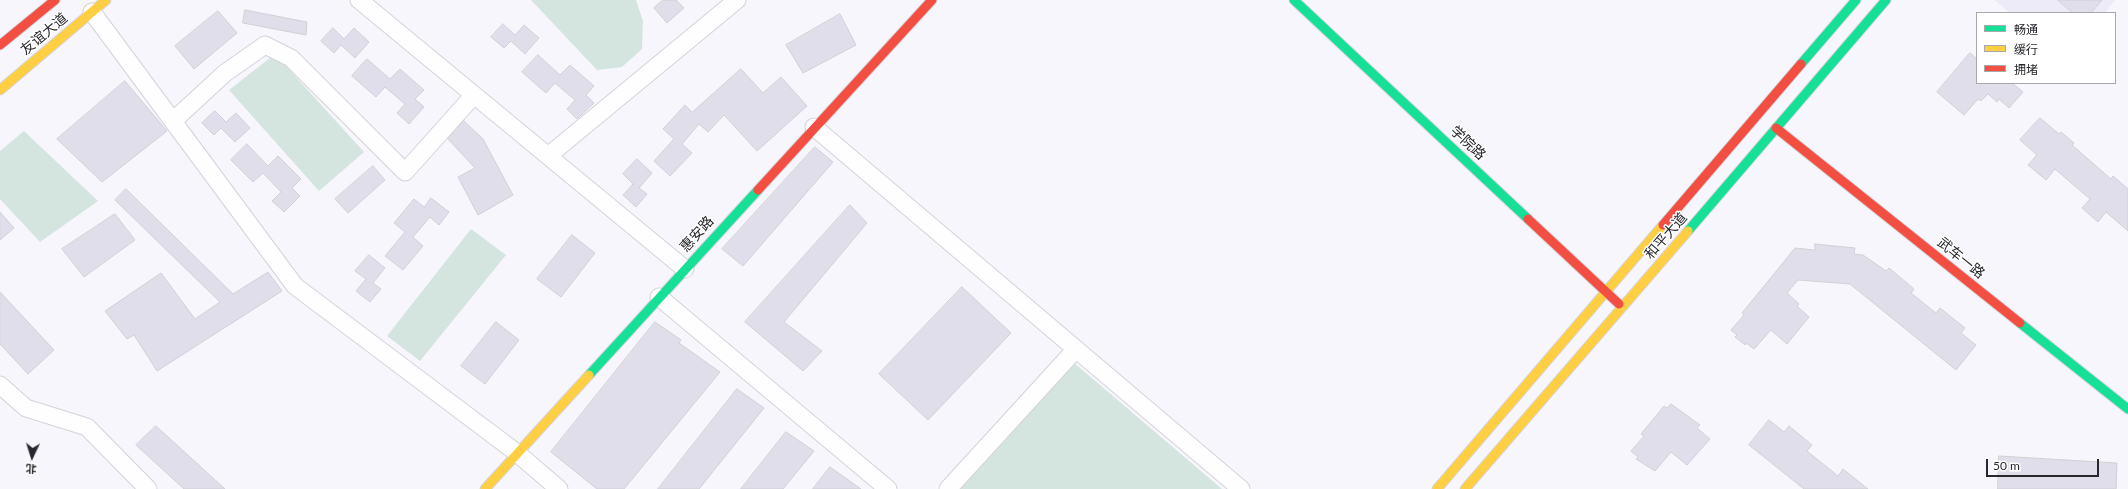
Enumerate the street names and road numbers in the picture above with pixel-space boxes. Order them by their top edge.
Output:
street label: 友谊大道 [17,10,71,58]
street label: 学院路 [1447,123,1489,163]
street label: 和平大道 [1641,209,1691,263]
street label: 惠安路 [677,213,717,255]
street label: 武车一路 [1934,234,1988,282]

